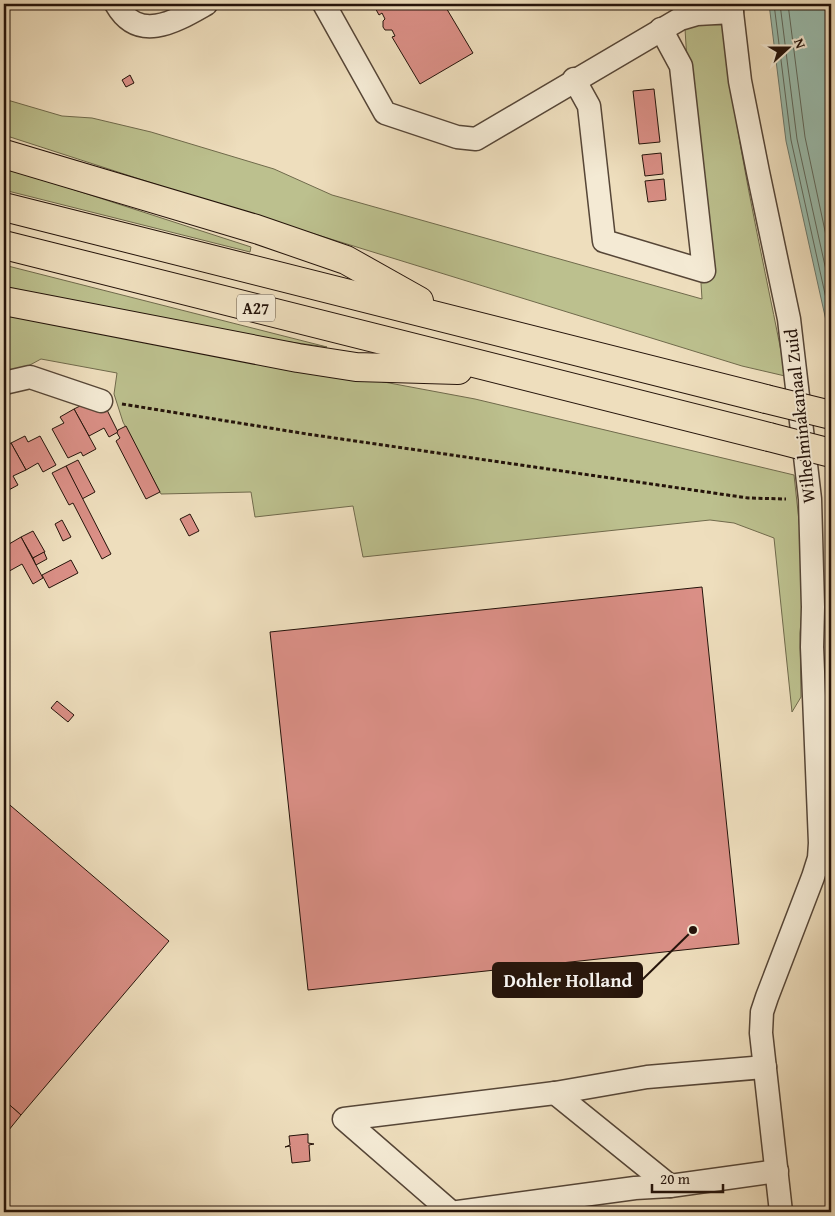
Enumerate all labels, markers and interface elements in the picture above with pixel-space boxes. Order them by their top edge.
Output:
north arrow [762,22,812,72]
text: N [789,35,811,52]
road number: A27 [237,294,275,322]
street label: Wilhelminakanaal Zuid [777,327,822,505]
callout: Dohler Holland [493,963,642,997]
text: Dohler Holland [504,966,632,994]
scale bar [652,1161,724,1193]
text: 20 m [660,1168,691,1189]

